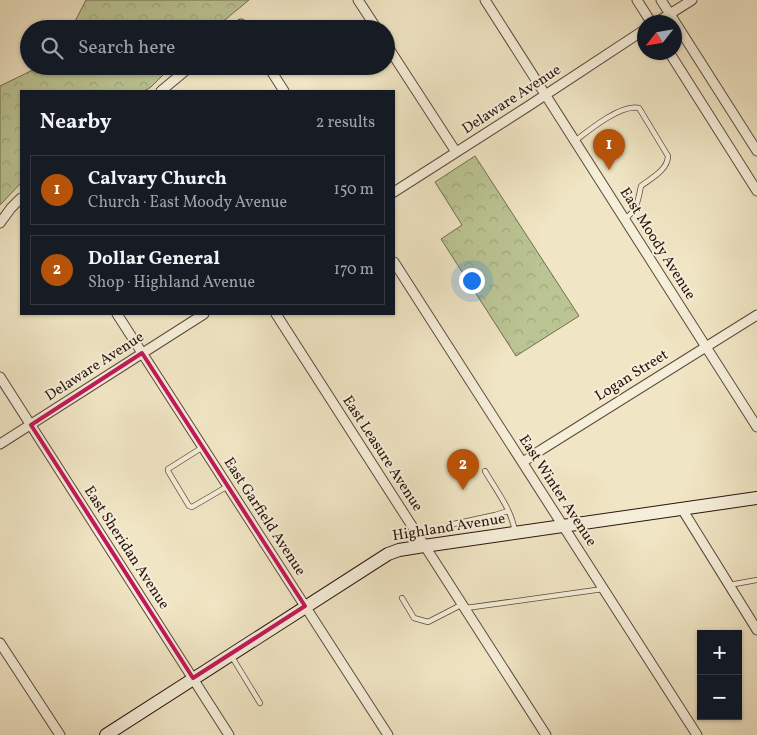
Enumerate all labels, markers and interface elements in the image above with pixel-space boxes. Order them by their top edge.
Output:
north arrow [637,15,682,60]
search box [20,20,395,75]
icon: search [38,34,66,62]
text: Search here [78,35,175,61]
street label: Delaware Avenue [458,60,566,140]
text: Nearby [40,108,111,137]
text: 2 results [316,112,375,134]
pin: 1 [593,129,625,170]
text: Calvary Church [88,166,227,192]
text: 1 [54,179,60,201]
text: 150 m [333,179,374,201]
street label: East Moody Avenue [614,184,700,304]
text: Church · East Moody Avenue [88,192,287,214]
text: Dollar General [88,246,220,272]
text: 2 [53,259,61,281]
text: 170 m [334,259,374,281]
your location [459,268,485,294]
text: Shop · Highland Avenue [88,272,255,294]
street label: Delaware Avenue [41,327,149,407]
street label: Logan Street [591,345,673,407]
street label: East Leasure Avenue [337,392,427,516]
street label: East Winter Avenue [513,431,601,551]
pin: 2 [447,449,479,490]
street label: East Garfield Avenue [218,454,310,580]
street label: East Sheridan Avenue [78,482,174,614]
street label: Highland Avenue [391,509,507,547]
map controls [697,630,742,720]
button: + [697,630,742,675]
button: − [697,675,742,720]

